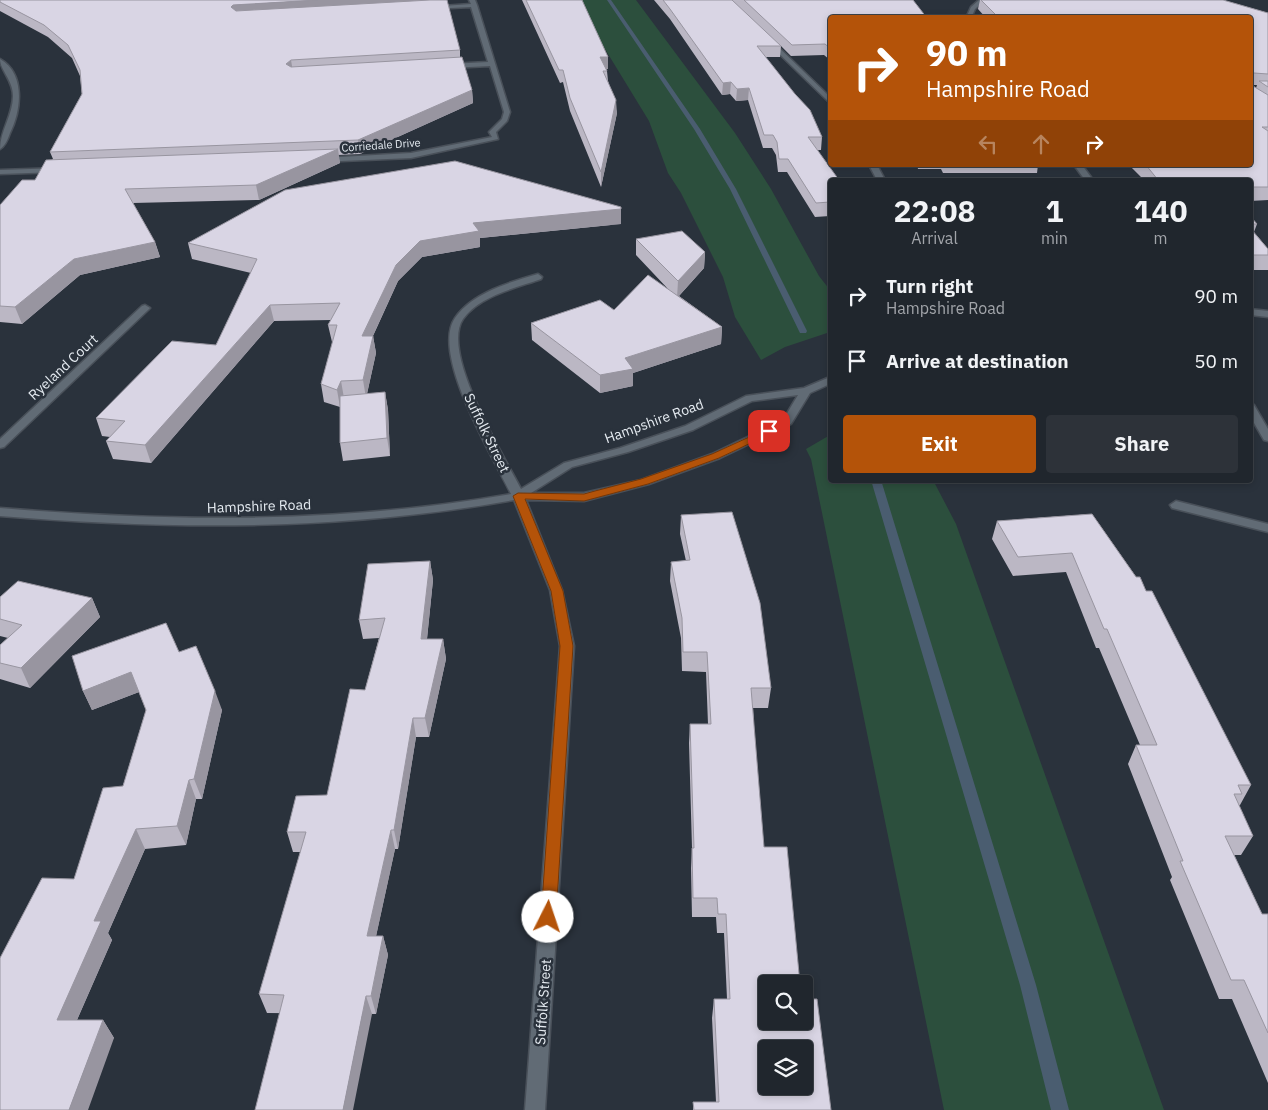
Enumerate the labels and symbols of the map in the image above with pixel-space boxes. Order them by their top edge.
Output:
street label: Corriedale Drive [341,135,421,155]
street label: Ryeland Court [24,330,102,404]
street label: Suffolk Street [460,390,514,476]
street label: Hampshire Road [602,395,706,447]
pin [748,410,790,452]
street label: Hampshire Road [207,495,311,517]
position arrow [521,890,573,942]
street label: Suffolk Street [531,958,555,1045]

